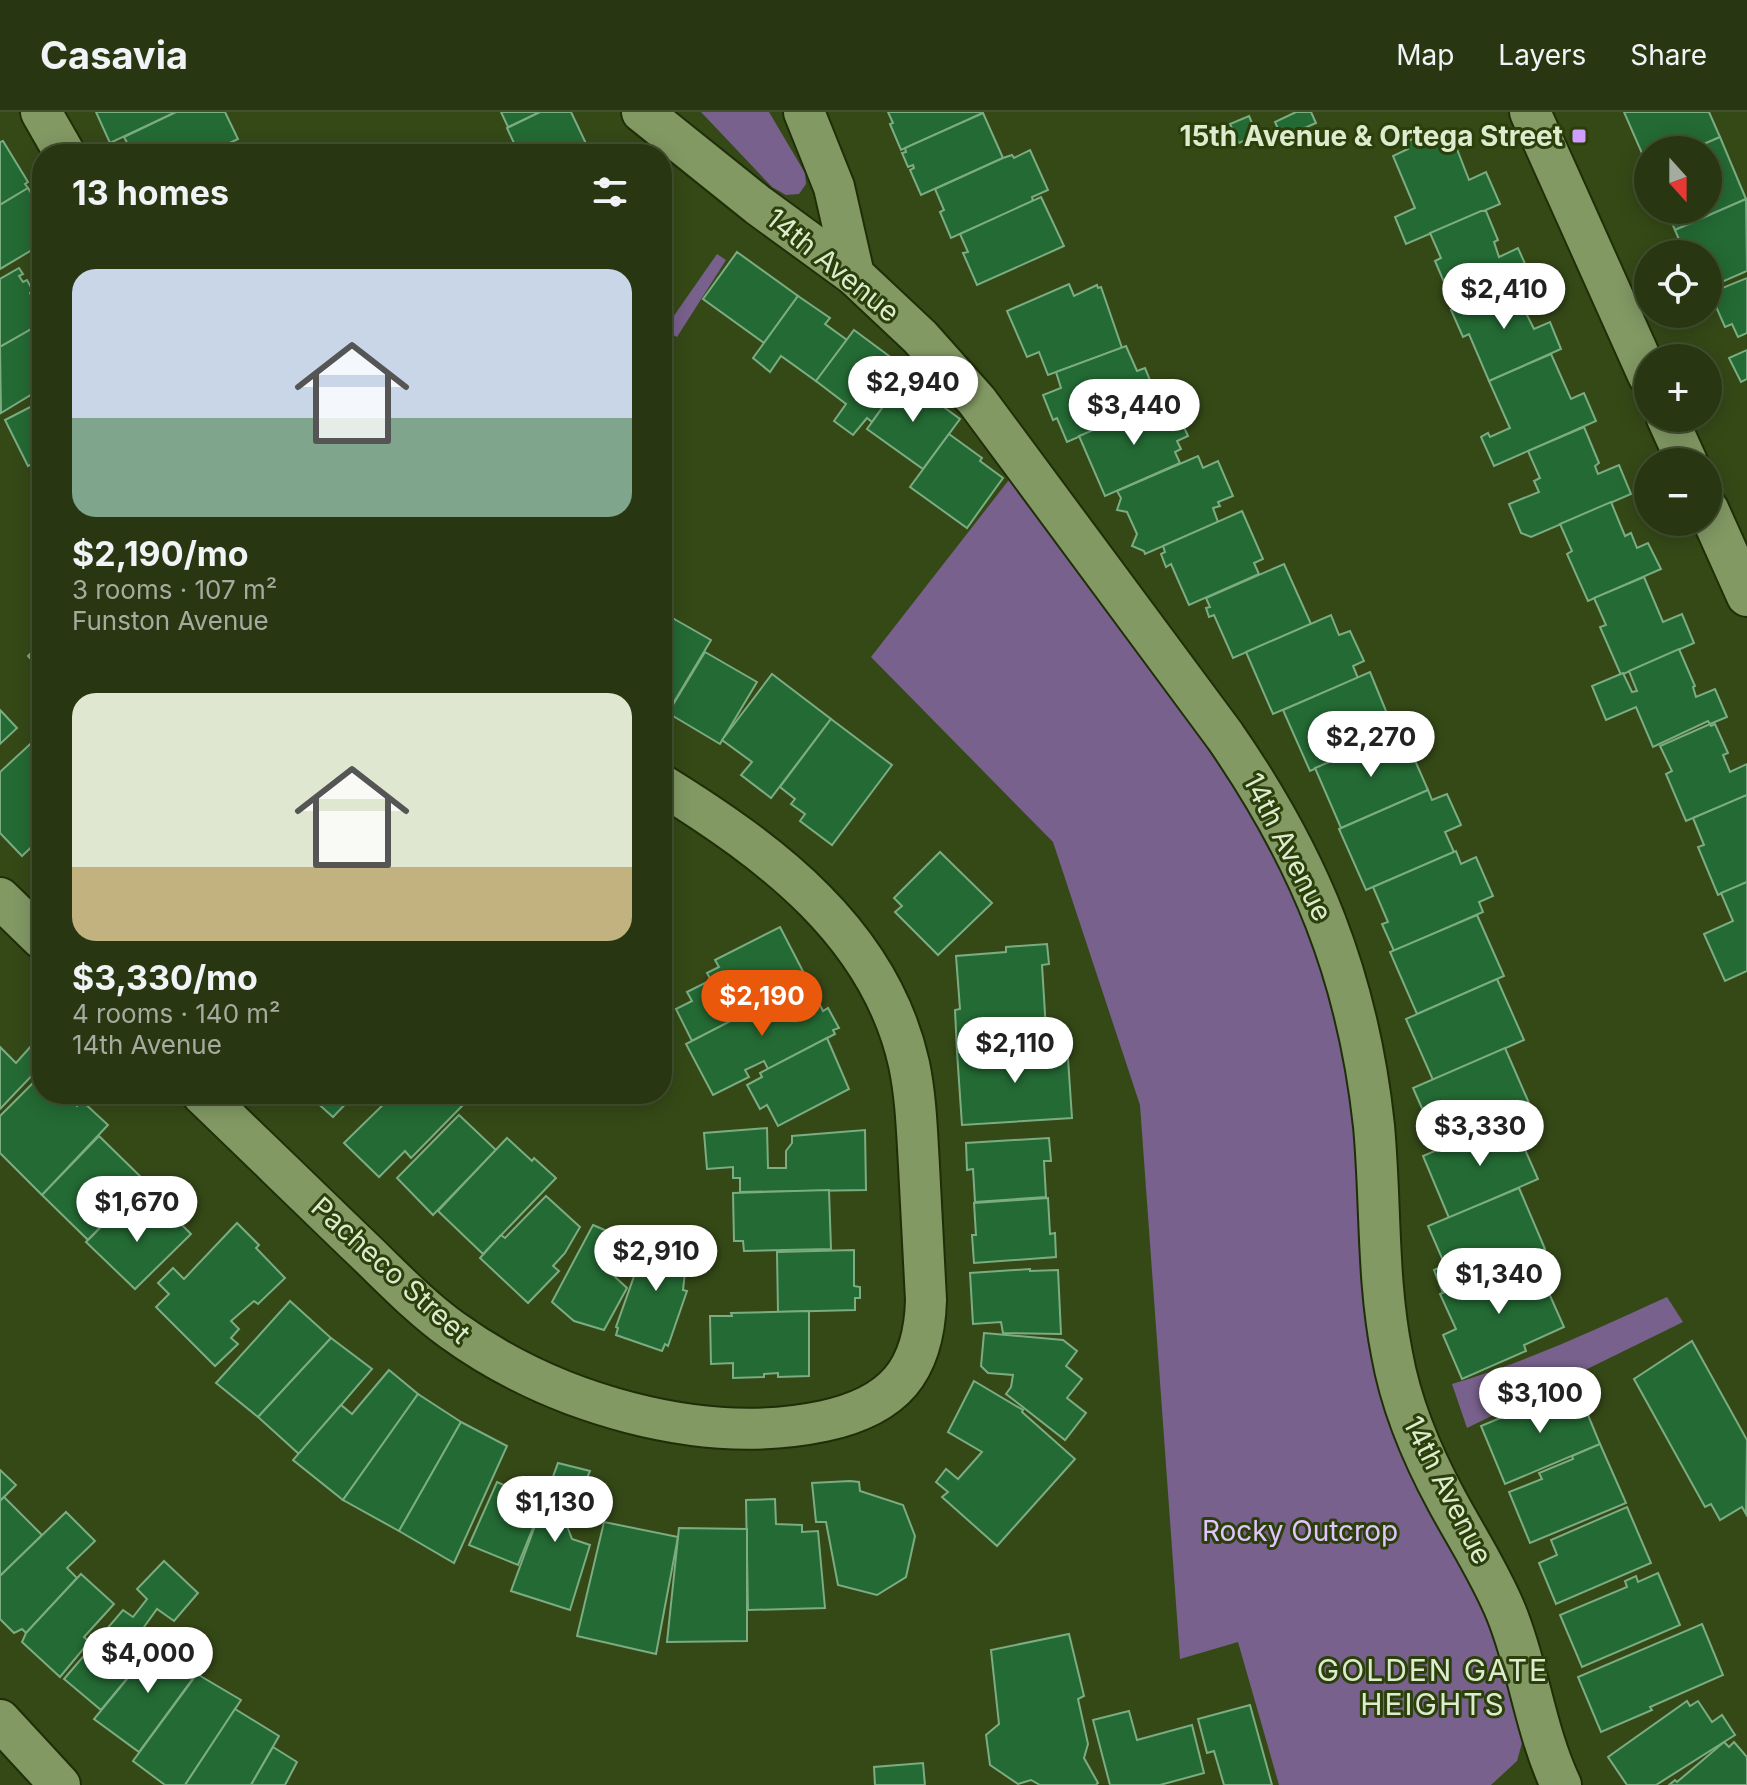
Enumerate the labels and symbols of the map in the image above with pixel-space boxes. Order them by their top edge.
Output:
place label: 15th Avenue & Ortega Street [1179,119,1563,153]
marker: 15th Avenue & Ortega Street [1570,127,1588,145]
north arrow [1634,136,1722,224]
street label: 14th Avenue [760,201,906,329]
pin: $2,410 [1439,263,1569,331]
pin: $2,940 [848,356,978,424]
pin: $3,440 [1069,379,1199,447]
pin: $2,270 [1306,711,1436,779]
street label: 14th Avenue [1236,767,1340,927]
pin: $2,190 [697,970,827,1038]
pin: $2,110 [950,1017,1080,1085]
pin: $3,330 [1415,1100,1545,1168]
pin: $1,670 [72,1176,202,1244]
street label: Pacheco Street [305,1190,477,1350]
pin: $2,910 [591,1225,721,1293]
pin: $1,340 [1434,1248,1564,1316]
pin: $3,100 [1475,1367,1605,1435]
street label: 14th Avenue [1396,1410,1500,1570]
pin: $1,130 [490,1476,620,1544]
park label: Rocky Outcrop [1202,1514,1398,1548]
pin: $4,000 [83,1627,213,1695]
district label: GOLDEN GATE HEIGHTS [1317,1652,1549,1722]

